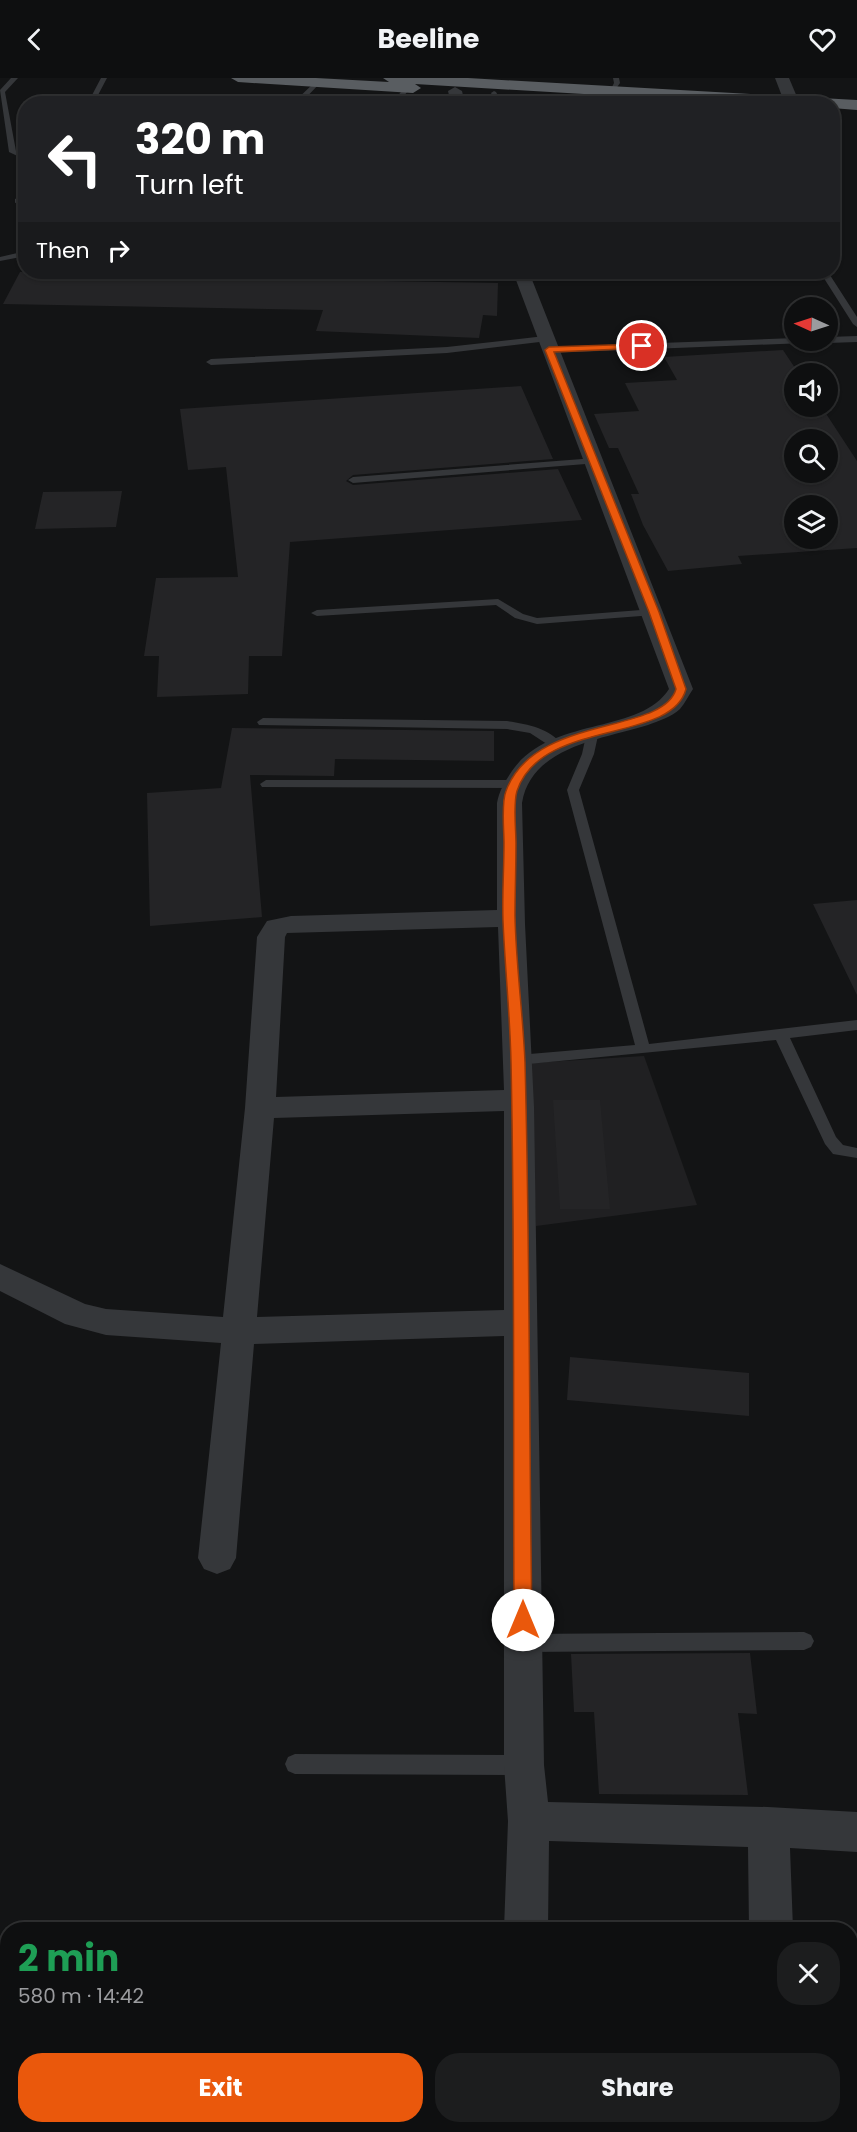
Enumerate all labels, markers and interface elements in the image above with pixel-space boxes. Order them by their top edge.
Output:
text: Beeline [378,20,479,57]
icon: back [18,23,51,56]
icon: heart [806,23,839,56]
text: 320 m [135,110,265,169]
icon: left [36,120,114,198]
text: Turn left [135,166,244,203]
icon: right [102,234,135,267]
text: Then [36,235,90,266]
north arrow [784,297,838,351]
map controls [784,297,838,549]
pin [616,320,667,371]
icon: arrive [625,329,658,362]
button: sound [784,363,838,417]
button: search [784,429,838,483]
button: layers [784,495,838,549]
position arrow [491,1588,555,1652]
text: 2 min [18,1933,119,1984]
button: close [777,1942,840,2005]
text: 580 m · 14:42 [18,1982,144,2010]
button: Exit [18,2053,423,2122]
button: Share [435,2053,840,2122]

